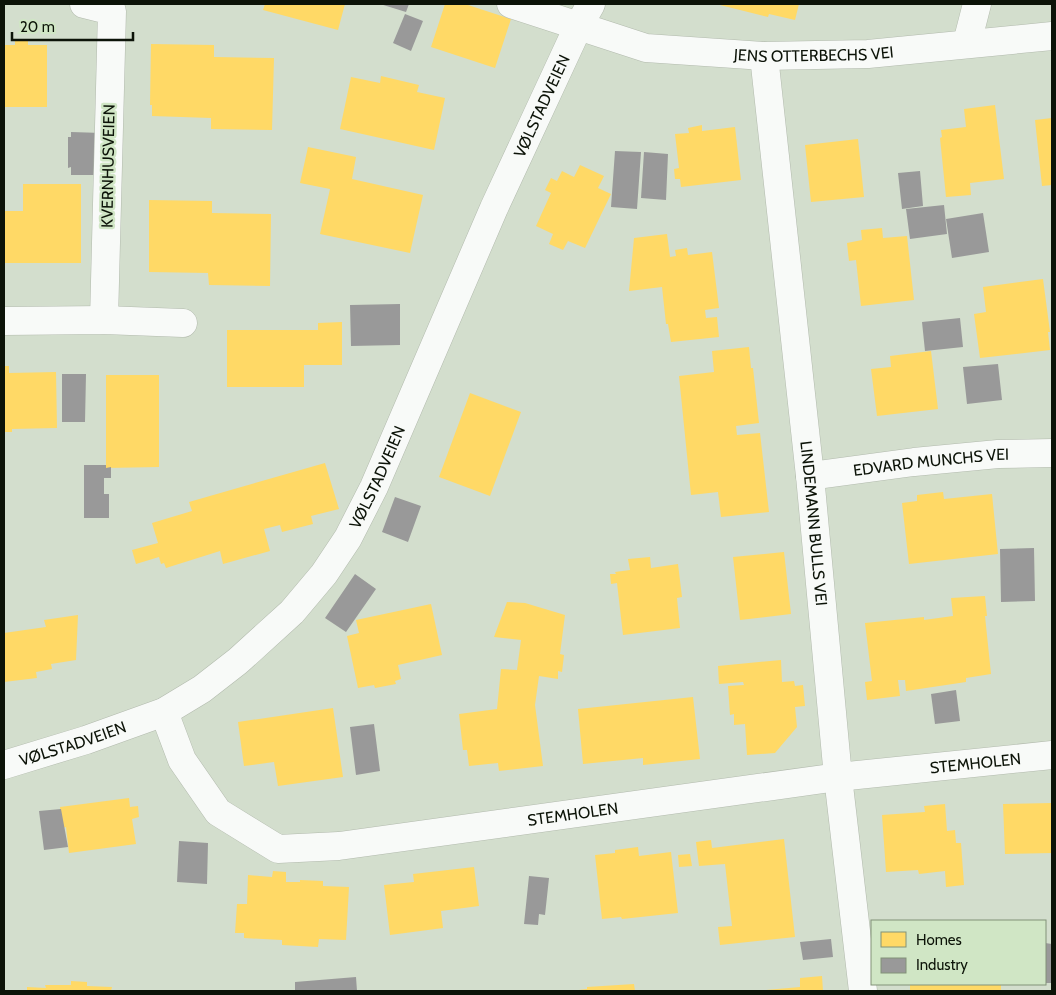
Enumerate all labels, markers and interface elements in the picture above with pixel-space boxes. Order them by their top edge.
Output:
scale bar [12,10,134,42]
text: 20 m [20,18,55,36]
street label: JENS OTTERBECHS VEI [732,42,894,66]
street label: VØLSTADVEIEN [509,51,573,160]
street label: KVERNHUSVEIEN [97,104,119,228]
street label: VØLSTADVEIEN [345,423,409,532]
street label: LINDEMANN BULLS VEI [797,440,832,607]
street label: EDVARD MUNCHS VEI [852,444,1009,480]
street label: VØLSTADVEIEN [17,717,129,769]
street label: STEMHOLEN [929,749,1022,777]
street label: STEMHOLEN [526,798,619,829]
legend [871,920,1046,985]
text: Homes [916,931,962,949]
text: Industry [916,956,968,974]

